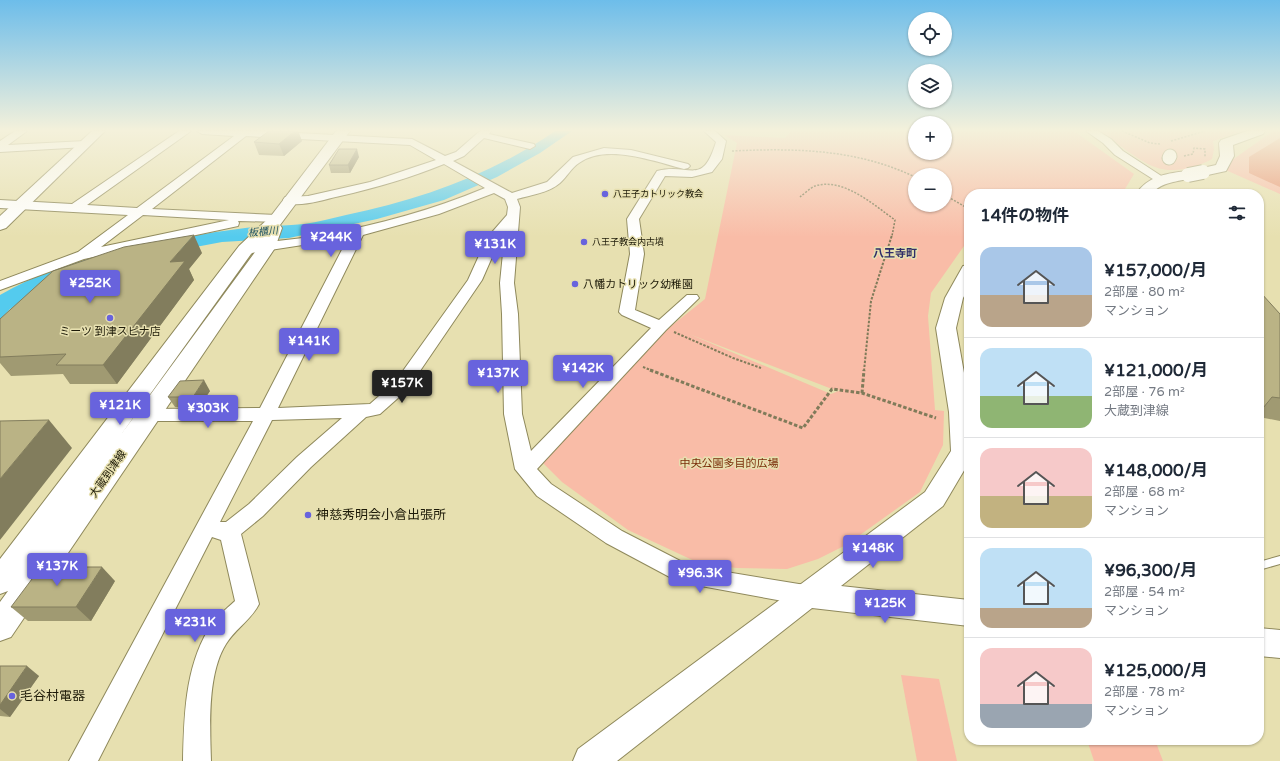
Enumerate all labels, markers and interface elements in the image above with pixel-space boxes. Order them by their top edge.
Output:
map controls [908,12,952,212]
button: locate [908,12,952,56]
button: layers [908,64,952,108]
button: + [908,116,952,160]
button: − [908,168,952,212]
marker: 八王子カトリック教会 [600,189,610,199]
place label: 八王子カトリック教会 [613,189,703,200]
icon: filters [1226,202,1248,224]
text: 14件の物件 [980,205,1069,226]
pin: ¥244K [303,224,359,258]
water label: 板櫃川 [248,225,279,239]
text: ¥244K [310,229,352,245]
pin: ¥131K [467,231,523,265]
text: ¥131K [474,236,516,252]
marker: 八王子教会内古墳 [579,237,589,247]
place label: 八王子教会内古墳 [592,237,664,248]
district label: 八王寺町 [873,247,917,260]
text: ¥157,000/月 [1104,260,1207,281]
icon: home [1012,263,1060,311]
pin: ¥252K [62,270,118,304]
text: ¥252K [69,275,111,291]
place label: 八幡カトリック幼稚園 [583,278,693,291]
marker: 八幡カトリック幼稚園 [570,279,580,289]
text: 2部屋 · 80 m² [1104,284,1185,300]
text: マンション [1104,303,1169,319]
marker: ミーツ 到津スピナ店 [105,313,115,323]
place label: ミーツ 到津スピナ店 [59,325,161,338]
pin: ¥141K [281,328,337,362]
text: ¥141K [288,333,330,349]
pin: ¥142K [555,355,611,389]
pin: ¥137K [470,360,526,394]
text: ¥142K [562,360,604,376]
text: ¥121,000/月 [1104,360,1208,381]
icon: home [1012,364,1060,412]
text: ¥137K [477,365,519,381]
pin: ¥157K [374,370,430,404]
text: ¥157K [381,375,423,391]
text: 2部屋 · 76 m² [1104,384,1185,400]
pin: ¥121K [92,392,148,426]
pin: ¥303K [180,395,236,429]
text: ¥121K [99,397,141,413]
text: ¥303K [187,400,229,416]
text: 大蔵到津線 [1104,403,1169,419]
street label: 大蔵到津線 [87,448,129,500]
park label: 中央公園多目的広場 [680,457,779,470]
text: ¥148,000/月 [1104,460,1208,481]
icon: home [1012,464,1060,512]
text: 2部屋 · 68 m² [1104,484,1185,500]
text: マンション [1104,503,1169,519]
place label: 神慈秀明会小倉出張所 [316,507,446,523]
marker: 神慈秀明会小倉出張所 [303,510,313,520]
pin: ¥148K [845,535,901,569]
text: ¥148K [852,540,894,556]
pin: ¥137K [29,553,85,587]
text: ¥137K [36,558,78,574]
pin: ¥96.3K [667,560,733,594]
text: ¥96,300/月 [1104,560,1198,581]
icon: home [1012,564,1060,612]
text: ¥96.3K [677,565,723,581]
text: 2部屋 · 54 m² [1104,584,1185,600]
pin: ¥125K [857,590,913,624]
text: ¥125K [864,595,906,611]
text: マンション [1104,603,1169,619]
pin: ¥231K [167,609,223,643]
text: ¥231K [174,614,216,630]
text: ¥125,000/月 [1104,660,1208,681]
icon: home [1012,664,1060,712]
text: 2部屋 · 78 m² [1104,684,1185,700]
place label: 毛谷村電器 [20,688,85,704]
marker: 毛谷村電器 [7,691,17,701]
text: マンション [1104,703,1169,719]

